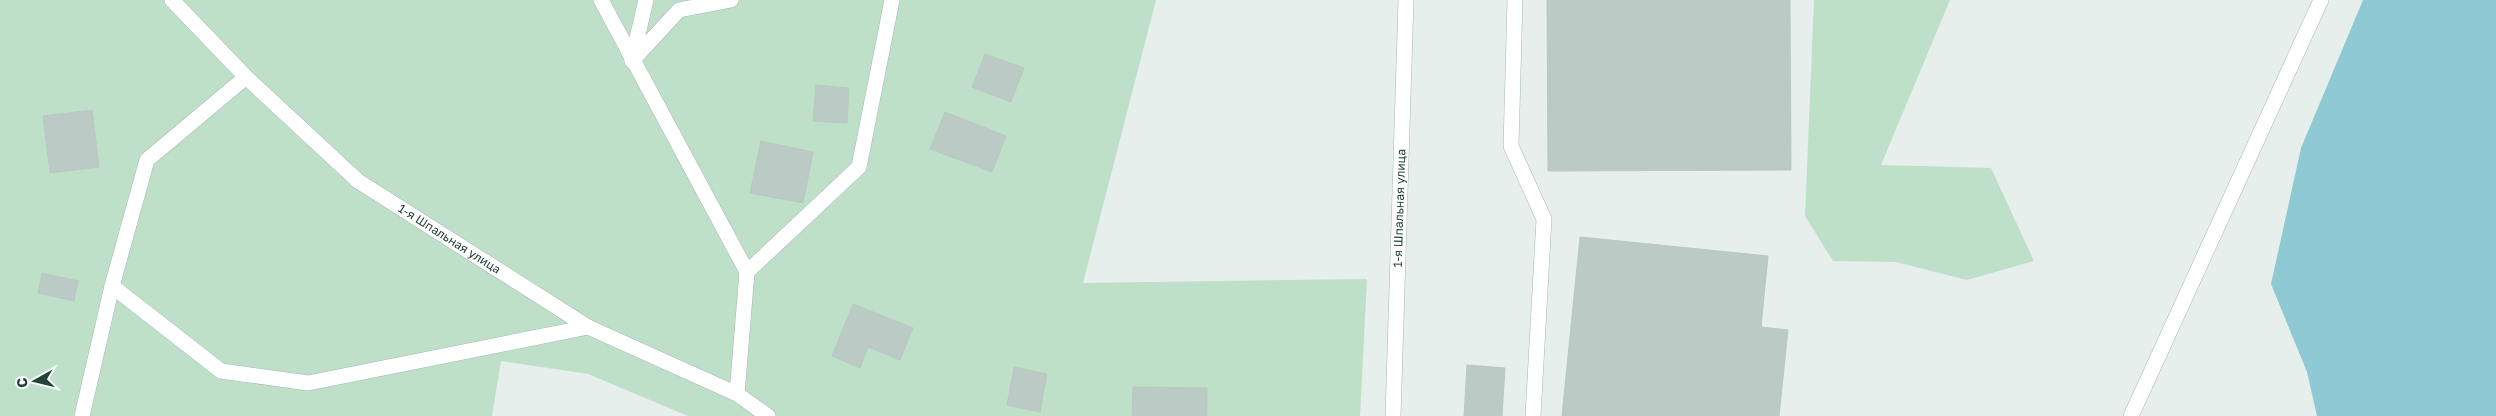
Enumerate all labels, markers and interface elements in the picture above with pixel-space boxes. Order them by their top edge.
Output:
street label: 1-я Шпальная улица [1390,149,1408,267]
street label: 1-я Шпальная улица [396,201,504,277]
north arrow [10,356,60,406]
text: С [13,377,31,389]

